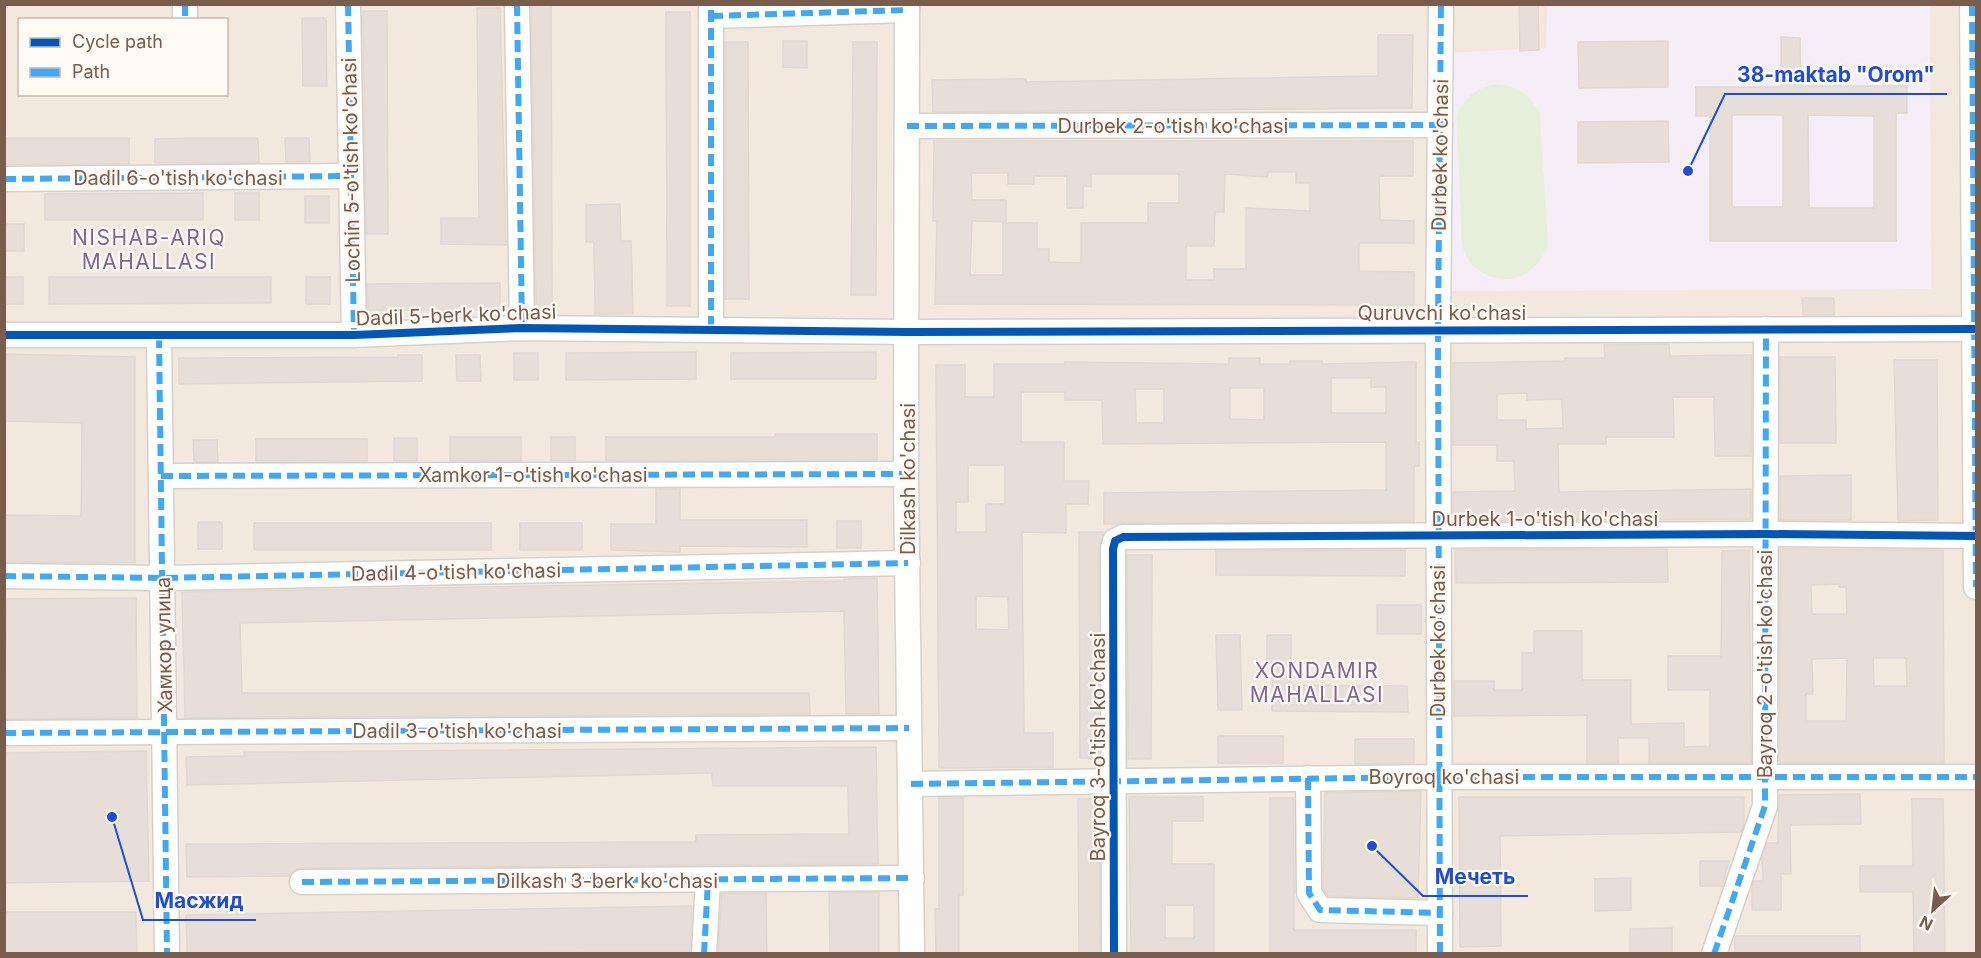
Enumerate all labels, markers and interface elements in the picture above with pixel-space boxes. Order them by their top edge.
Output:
legend [18,18,228,96]
text: Cycle path [72,31,163,52]
callout: 38-maktab "Orom" [1725,55,1947,94]
street label: Lochin 5-o'tish ko'chasi [337,57,365,283]
text: Path [72,61,110,82]
text: 38-maktab "Orom" [1737,62,1935,87]
street label: Durbek ko'chasi [1427,79,1453,231]
street label: Durbek 2-o'tish ko'chasi [1058,114,1288,138]
street label: Dadil 6-o'tish ko'chasi [73,166,283,190]
district label: NISHAB-ARIQ MAHALLASI [72,225,226,274]
street label: Dadil 5-berk ko'chasi [355,300,557,330]
street label: Quruvchi ko'chasi [1358,301,1526,325]
street label: Dilkash ko'chasi [896,403,920,555]
street label: Xamkor 1-o'tish ko'chasi [418,463,648,487]
street label: Durbek 1-o'tish ko'chasi [1432,507,1658,531]
street label: Bayroq 2-o'tish ko'chasi [1753,550,1777,778]
street label: Dadil 4-o'tish ko'chasi [351,558,561,586]
street label: Durbek ko'chasi [1426,565,1450,717]
street label: Хамкор улица [151,577,177,713]
street label: Bayroq 3-o'tish ko'chasi [1086,633,1110,861]
district label: XONDAMIR MAHALLASI [1250,658,1384,707]
street label: Dadil 3-o'tish ko'chasi [352,719,562,743]
street label: Boyroq ko'chasi [1369,765,1519,789]
callout: Мечеть [1423,857,1528,896]
text: Мечеть [1435,864,1515,889]
street label: Dilkash 3-berk ko'chasi [496,869,718,893]
north arrow [1903,880,1963,940]
callout: Масжид [143,881,256,920]
text: Масжид [155,888,243,913]
text: N [1916,912,1936,935]

